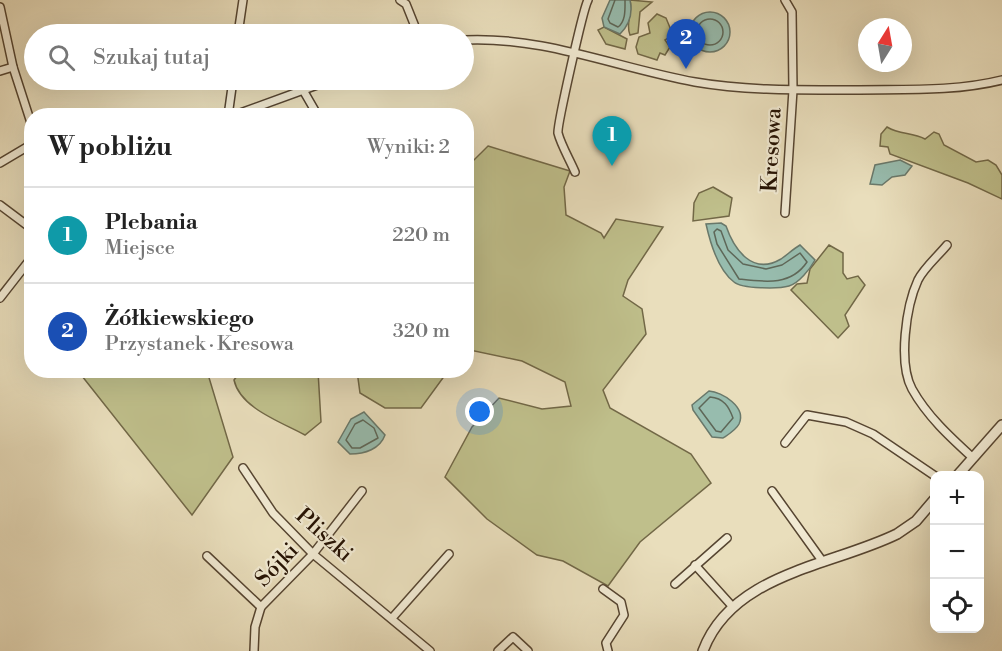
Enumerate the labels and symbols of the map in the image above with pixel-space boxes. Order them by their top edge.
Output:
north arrow [858,18,912,72]
pin: 2 [666,20,706,69]
street label: Kresowa [756,106,788,193]
pin: 1 [592,116,632,166]
your location [465,397,494,426]
street label: Pliszki [290,502,358,568]
street label: Sójki [250,537,304,593]

